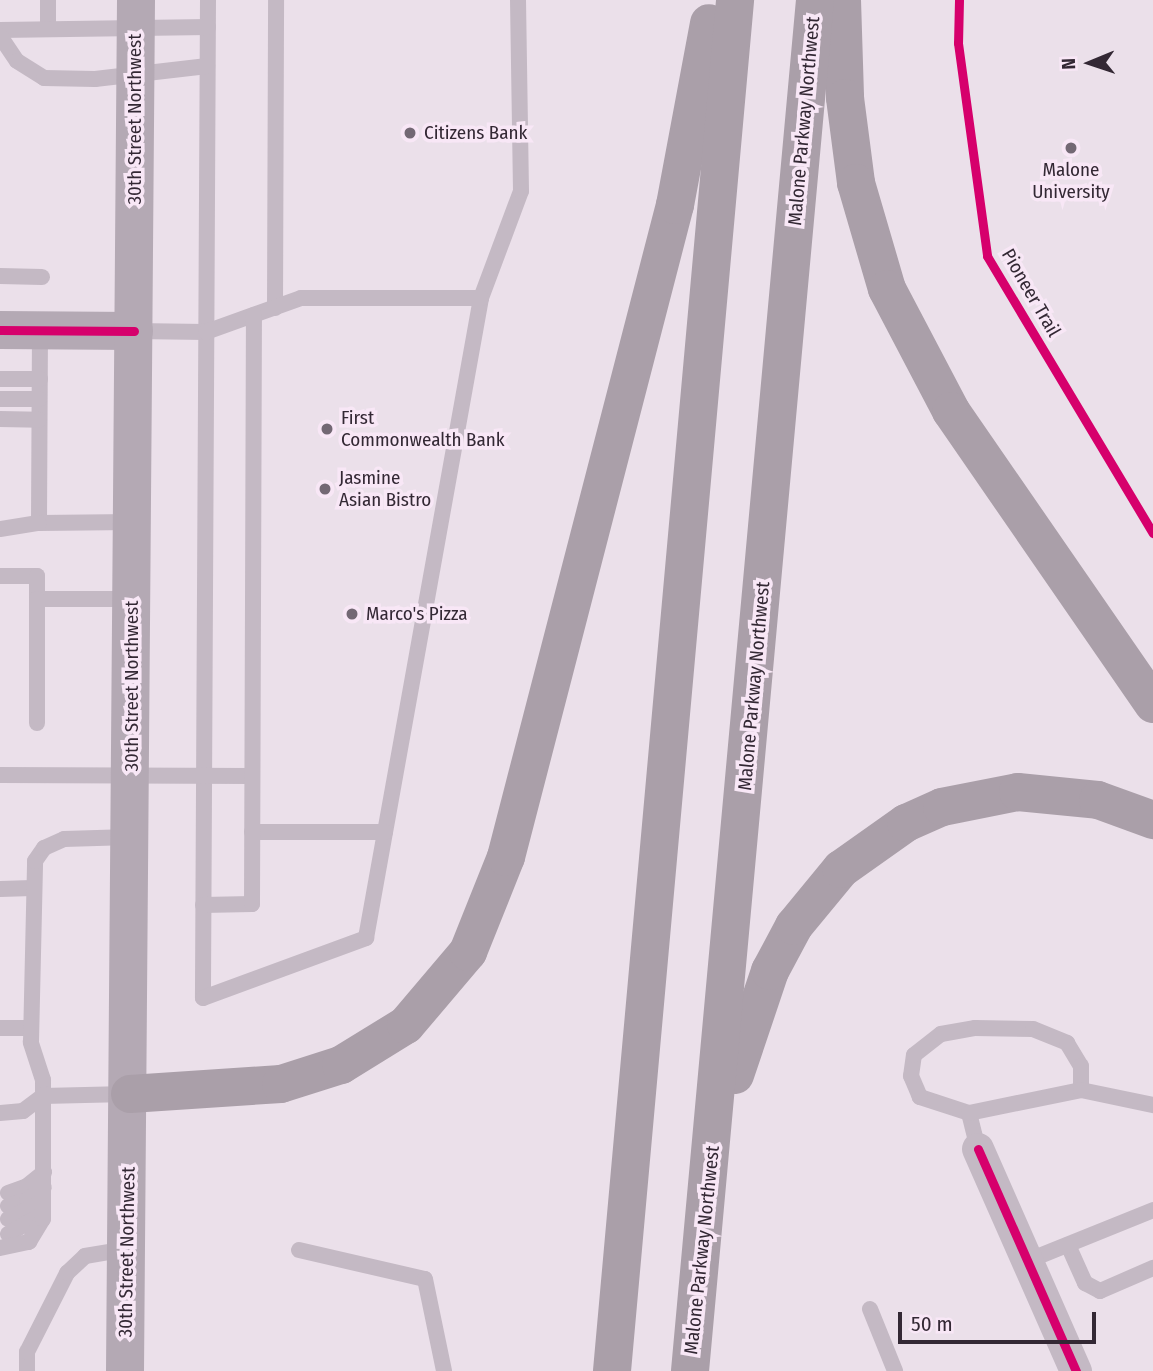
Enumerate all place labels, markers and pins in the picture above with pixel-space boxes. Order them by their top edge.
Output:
place label: Citizens Bank [424,122,527,144]
marker: Citizens Bank [402,125,418,141]
marker: Malone University [1063,140,1079,156]
place label: Malone University [1032,159,1110,203]
place label: First Commonwealth Bank [341,407,505,451]
marker: First Commonwealth Bank [319,421,335,437]
place label: Jasmine Asian Bistro [339,467,431,511]
marker: Jasmine Asian Bistro [317,481,333,497]
place label: Marco's Pizza [366,603,468,625]
marker: Marco's Pizza [344,606,360,622]

